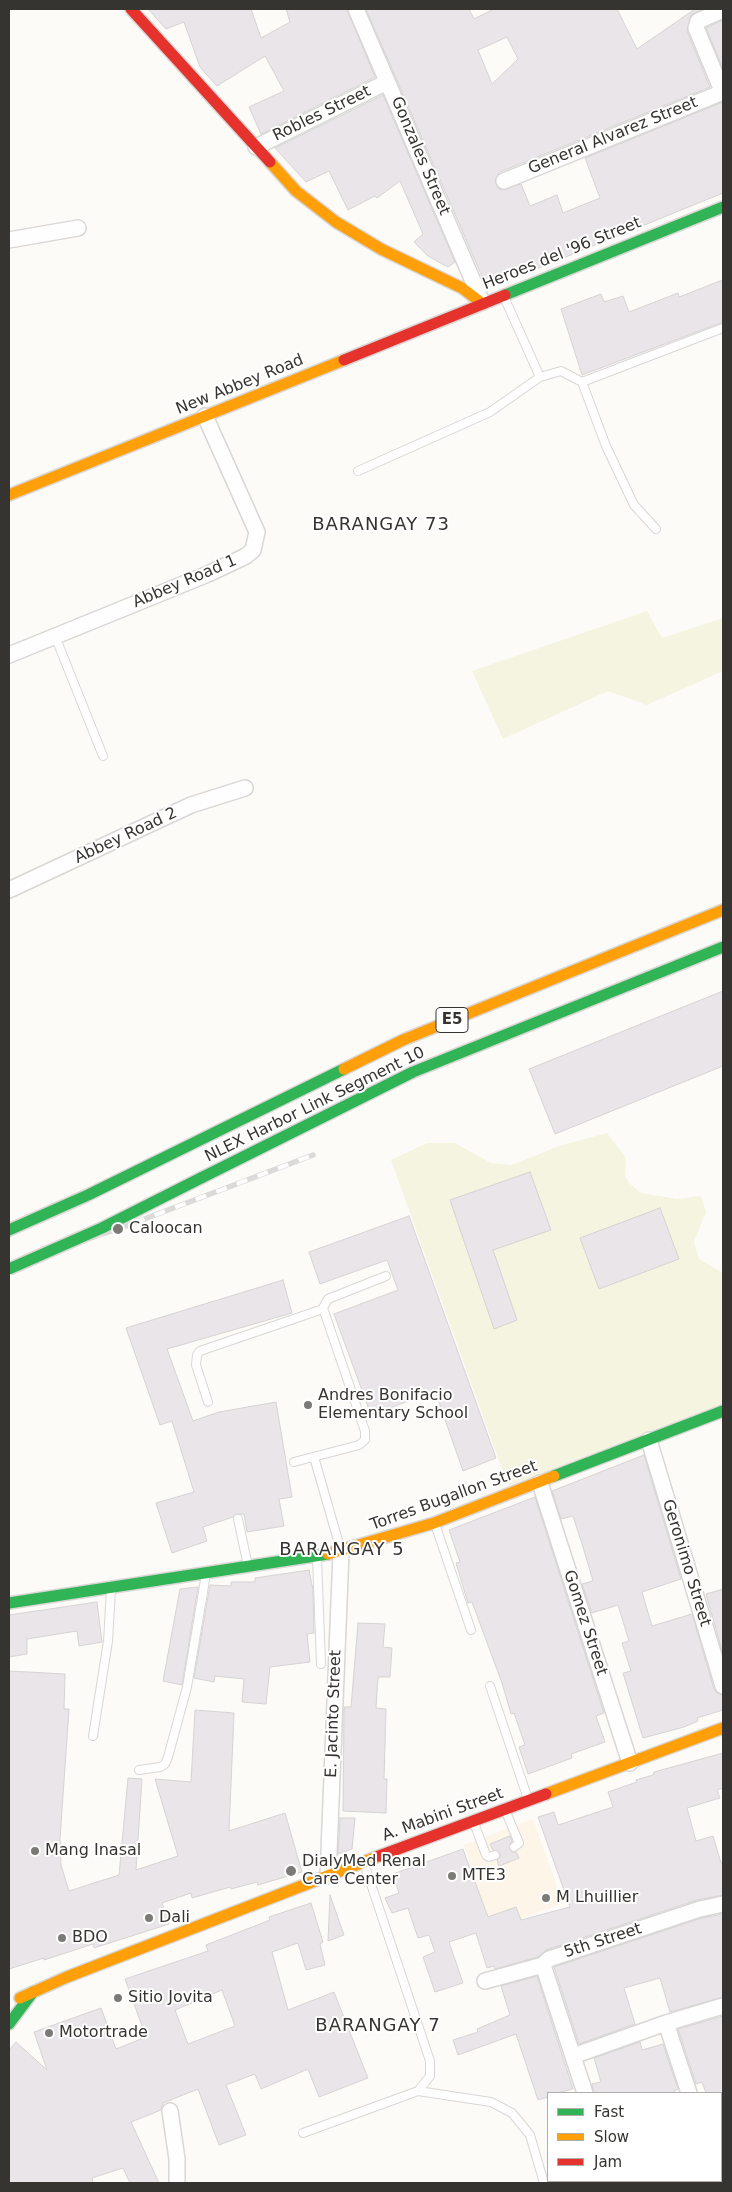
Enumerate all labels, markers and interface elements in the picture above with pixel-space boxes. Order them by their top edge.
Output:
street label: Robles Street [270,82,374,146]
street label: General Alvarez Street [526,93,700,179]
street label: Gonzales Street [386,94,454,218]
street label: Heroes del '96 Street [480,213,644,295]
street label: New Abbey Road [173,351,307,419]
district label: BARANGAY 73 [311,514,451,536]
street label: Abbey Road 1 [130,551,240,613]
street label: Abbey Road 2 [72,804,180,868]
road number: E5 [436,1008,468,1032]
street label: NLEX Harbor Link Segment 10 [202,1043,428,1167]
place label: Caloocan [129,1219,203,1239]
marker: Caloocan [111,1222,125,1236]
place label: Andres Bonifacio Elementary School [318,1386,468,1424]
marker: Andres Bonifacio Elementary School [302,1399,314,1411]
street label: Torres Bugallon Street [368,1457,540,1535]
street label: Geronimo Street [658,1497,714,1629]
district label: BARANGAY 5 [278,1539,406,1561]
street label: Gomez Street [559,1568,611,1678]
street label: E. Jacinto Street [322,1650,346,1778]
street label: A. Mabini Street [380,1784,506,1846]
place label: Mang Inasal [45,1841,141,1861]
marker: Mang Inasal [29,1845,41,1857]
place label: DialyMed Renal Care Center [302,1852,426,1890]
marker: DialyMed Renal Care Center [284,1864,298,1878]
place label: MTE3 [462,1866,506,1886]
marker: MTE3 [446,1870,458,1882]
place label: M Lhuillier [556,1888,638,1908]
marker: M Lhuillier [540,1892,552,1904]
place label: Dali [159,1908,190,1928]
marker: Dali [143,1912,155,1924]
street label: 5th Street [562,1919,644,1963]
place label: BDO [72,1928,108,1948]
marker: BDO [56,1932,68,1944]
place label: Sitio Jovita [128,1988,213,2008]
marker: Sitio Jovita [112,1992,124,2004]
district label: BARANGAY 7 [314,2015,442,2037]
place label: Motortrade [59,2023,148,2043]
marker: Motortrade [43,2027,55,2039]
legend [547,2092,722,2182]
text: Fast [594,2103,624,2121]
text: Slow [594,2128,629,2146]
text: Jam [594,2153,622,2171]

